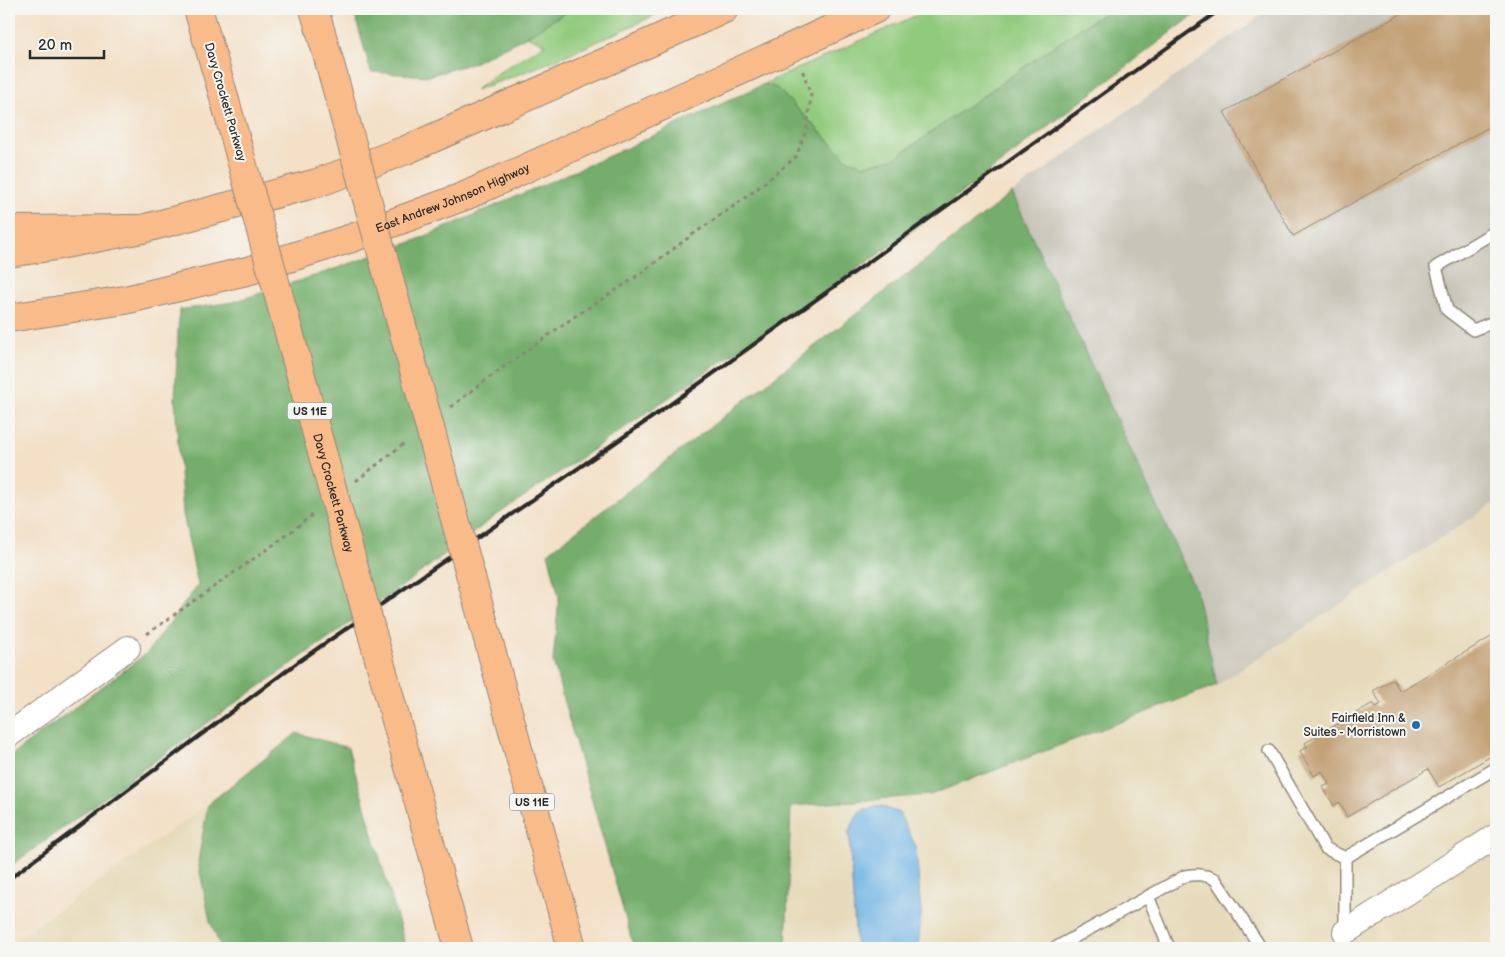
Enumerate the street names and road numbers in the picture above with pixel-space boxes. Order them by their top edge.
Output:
street label: Davy Crockett Parkway [201,41,249,164]
street label: East Andrew Johnson Highway [373,160,532,236]
road number: US 11E [288,402,332,420]
street label: Davy Crockett Parkway [310,432,357,555]
road number: US 11E [510,794,554,810]

